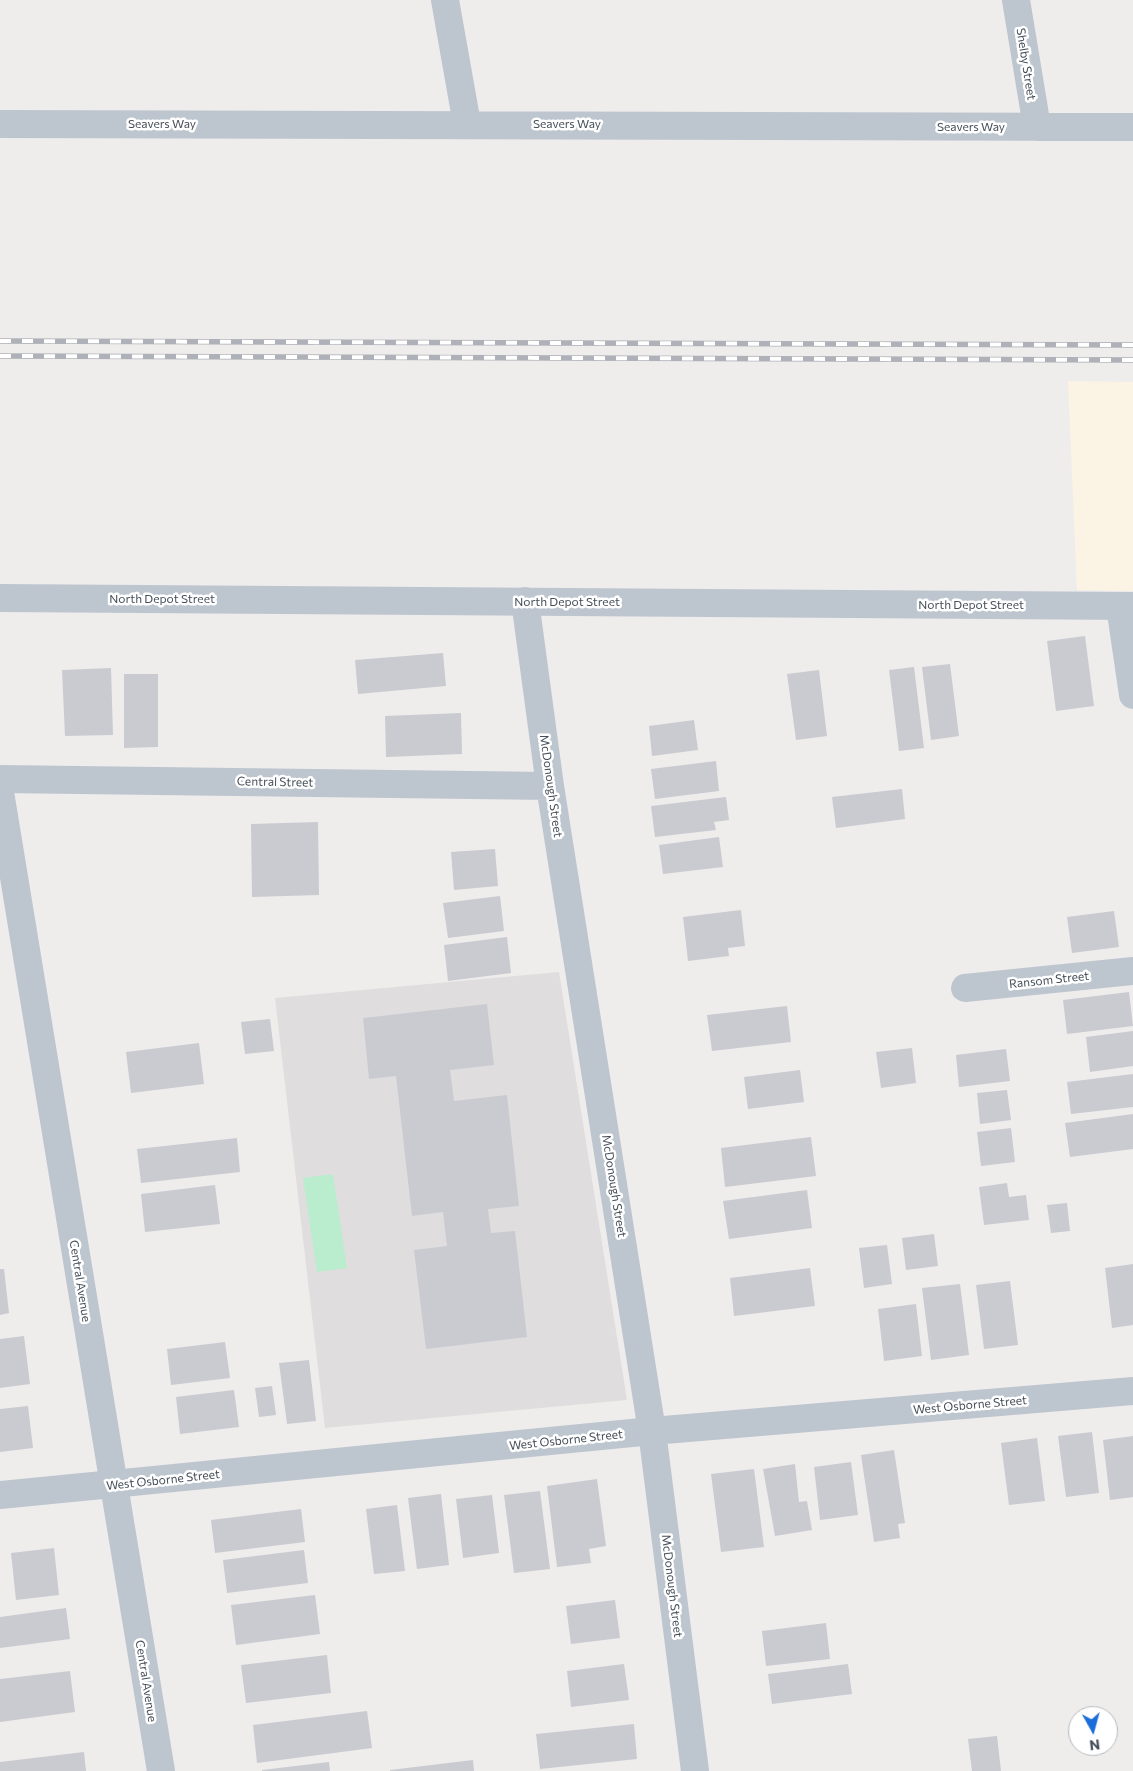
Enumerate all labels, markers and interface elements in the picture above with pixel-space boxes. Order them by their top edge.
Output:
street label: Shelby Street [1013,27,1039,101]
street label: Seavers Way [128,117,196,131]
street label: Seavers Way [533,117,601,131]
street label: Seavers Way [937,120,1005,134]
street label: North Depot Street [109,592,215,606]
street label: North Depot Street [514,595,620,609]
street label: North Depot Street [918,598,1024,612]
street label: McDonough Street [537,734,565,838]
street label: Central Street [237,774,313,790]
street label: Ransom Street [1008,969,1090,991]
street label: McDonough Street [599,1134,629,1238]
street label: Central Avenue [66,1239,94,1323]
street label: West Osborne Street [913,1393,1027,1417]
street label: West Osborne Street [508,1427,624,1453]
street label: West Osborne Street [105,1467,221,1493]
street label: McDonough Street [659,1534,685,1638]
street label: Central Avenue [132,1639,160,1723]
north arrow [1068,1706,1118,1756]
text: N [1089,1736,1101,1754]

